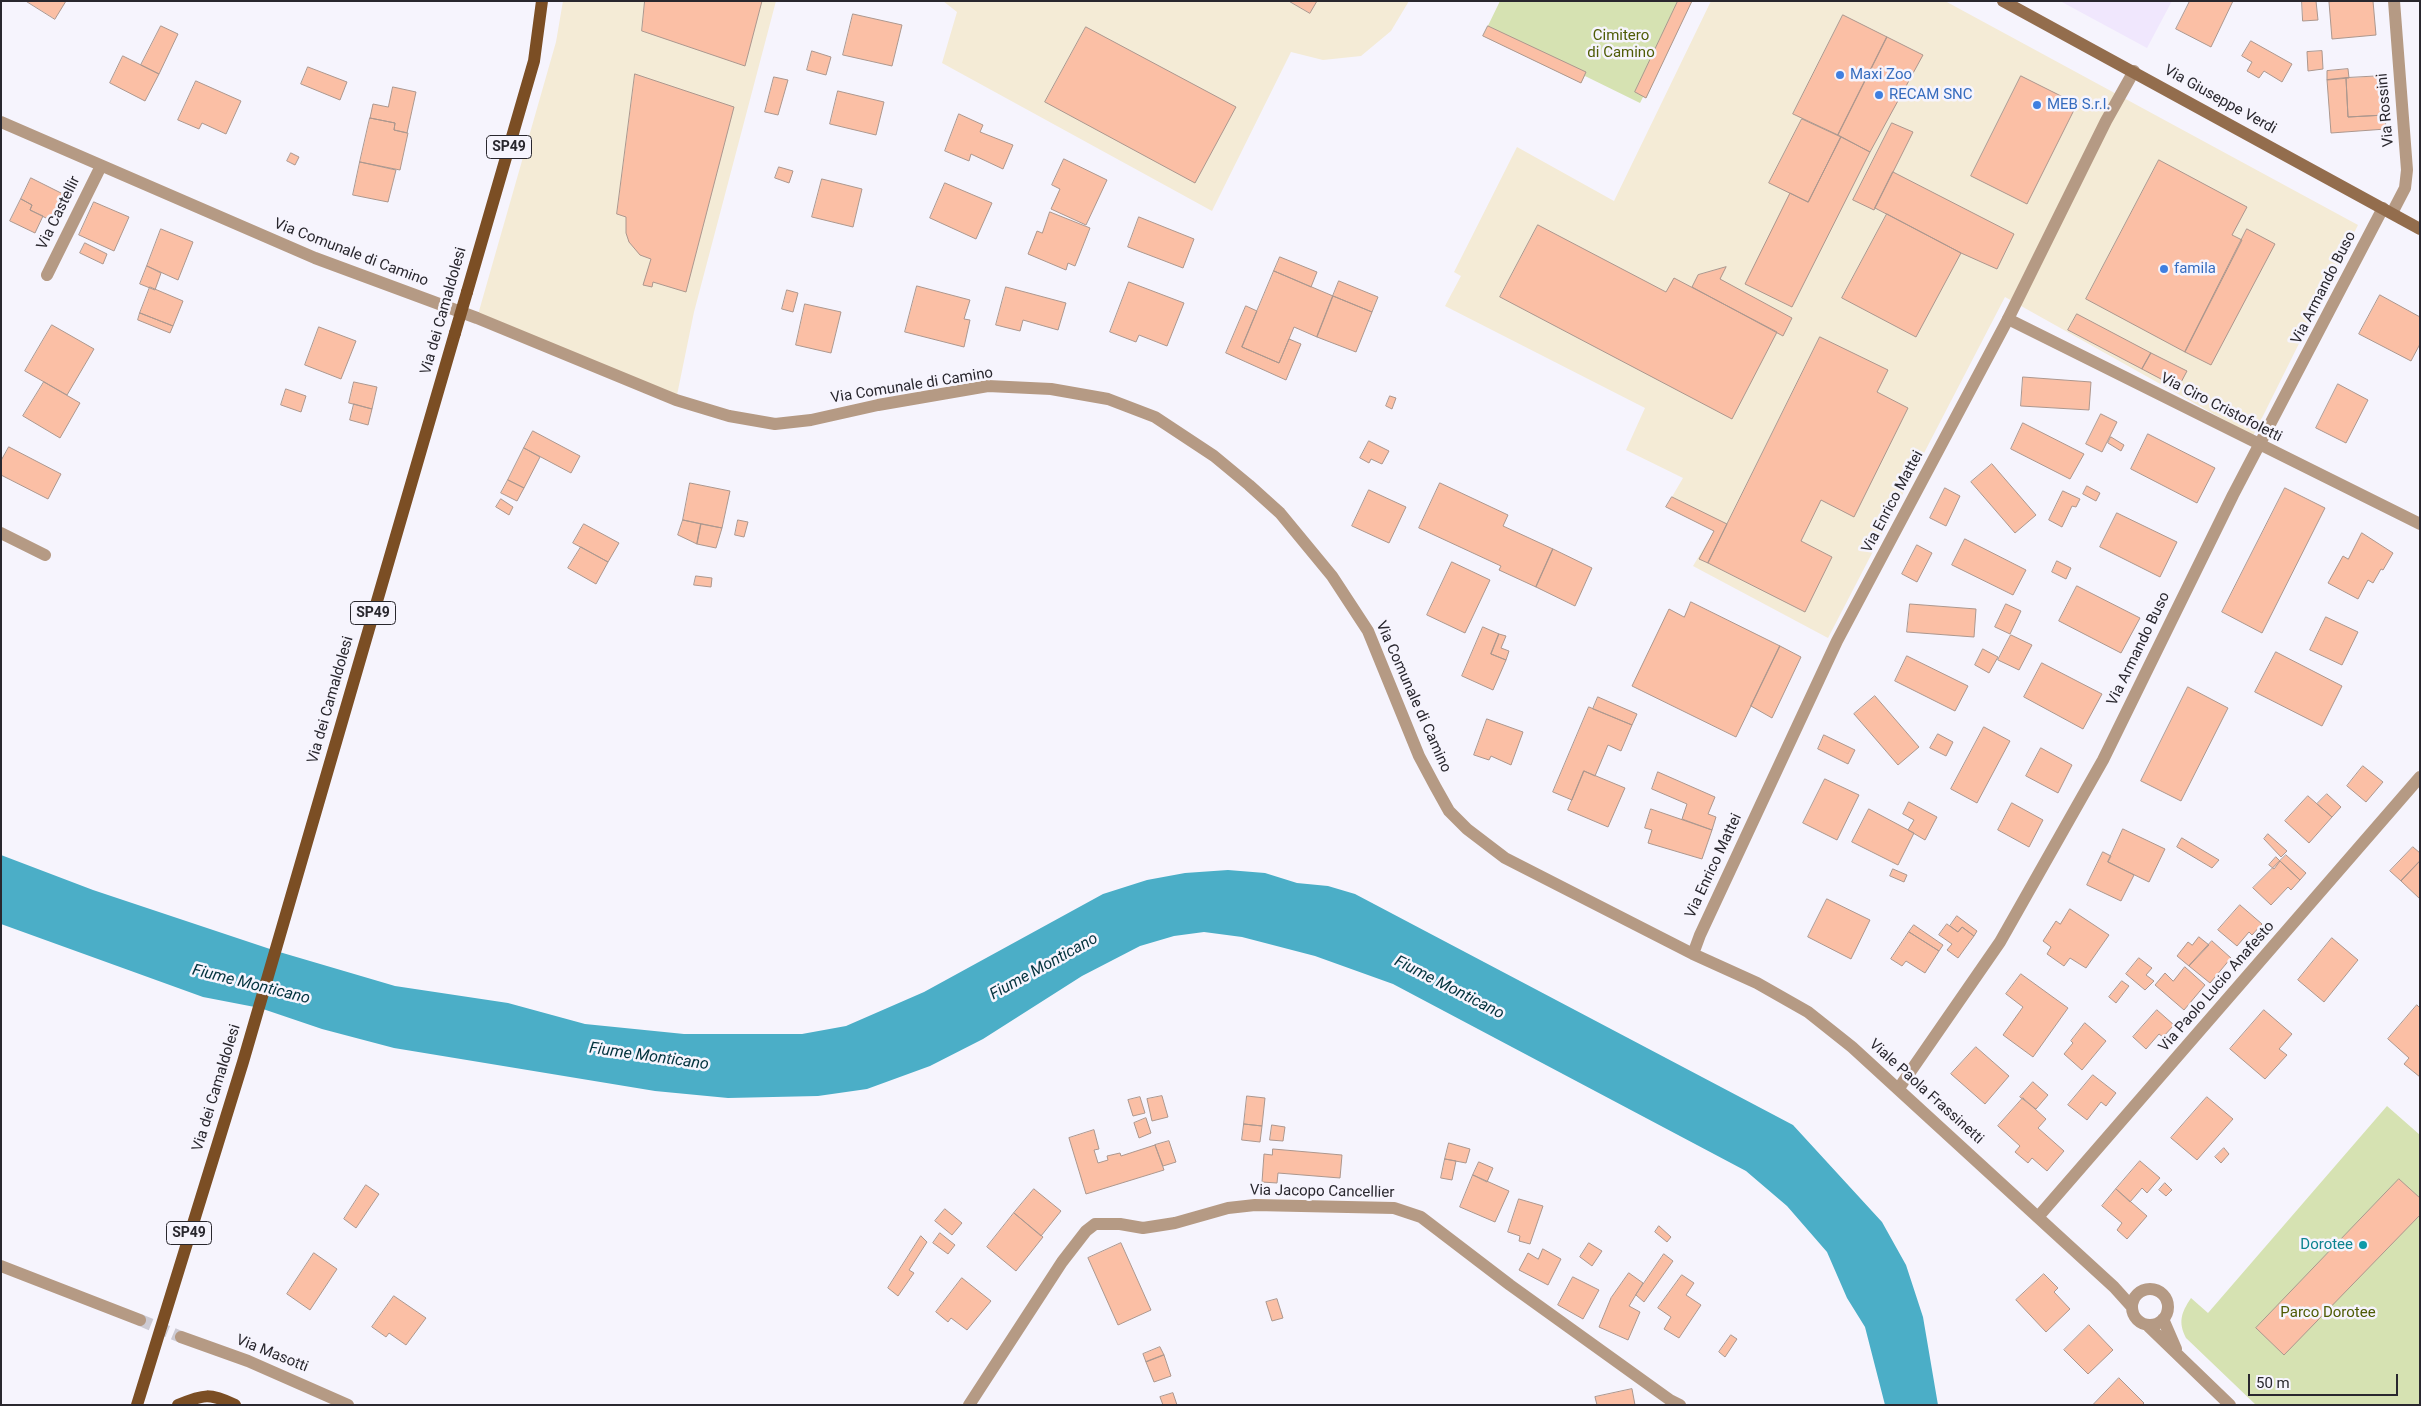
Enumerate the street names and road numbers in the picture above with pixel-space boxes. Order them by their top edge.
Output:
street label: Via Giuseppe Verdi [2161,62,2279,138]
street label: Via Rossini [2374,72,2398,148]
road number: SP49 [486,136,532,158]
street label: Via Castellir [33,173,85,253]
street label: Via Comunale di Camino [271,215,431,291]
street label: Via Armando Buso [2288,229,2360,347]
street label: Via dei Camaldolesi [417,245,471,377]
street label: Via Comunale di Camino [830,364,994,408]
street label: Via Ciro Cristofoletti [2157,370,2285,446]
street label: Via Enrico Mattei [1858,448,1928,556]
street label: Via Armando Buso [2104,589,2174,709]
road number: SP49 [350,602,396,624]
street label: Via Comunale di Camino [1371,618,1455,776]
street label: Via dei Camaldolesi [304,634,358,766]
street label: Via Enrico Mattei [1682,811,1746,921]
street label: Via Paolo Lucio Anafesto [2155,918,2279,1056]
street label: Via dei Camaldolesi [189,1022,245,1154]
street label: Viale Paola Frassinetti [1865,1036,1987,1148]
street label: Via Jacopo Cancellier [1250,1182,1394,1202]
road number: SP49 [166,1222,212,1244]
street label: Via Masotti [233,1331,311,1377]

